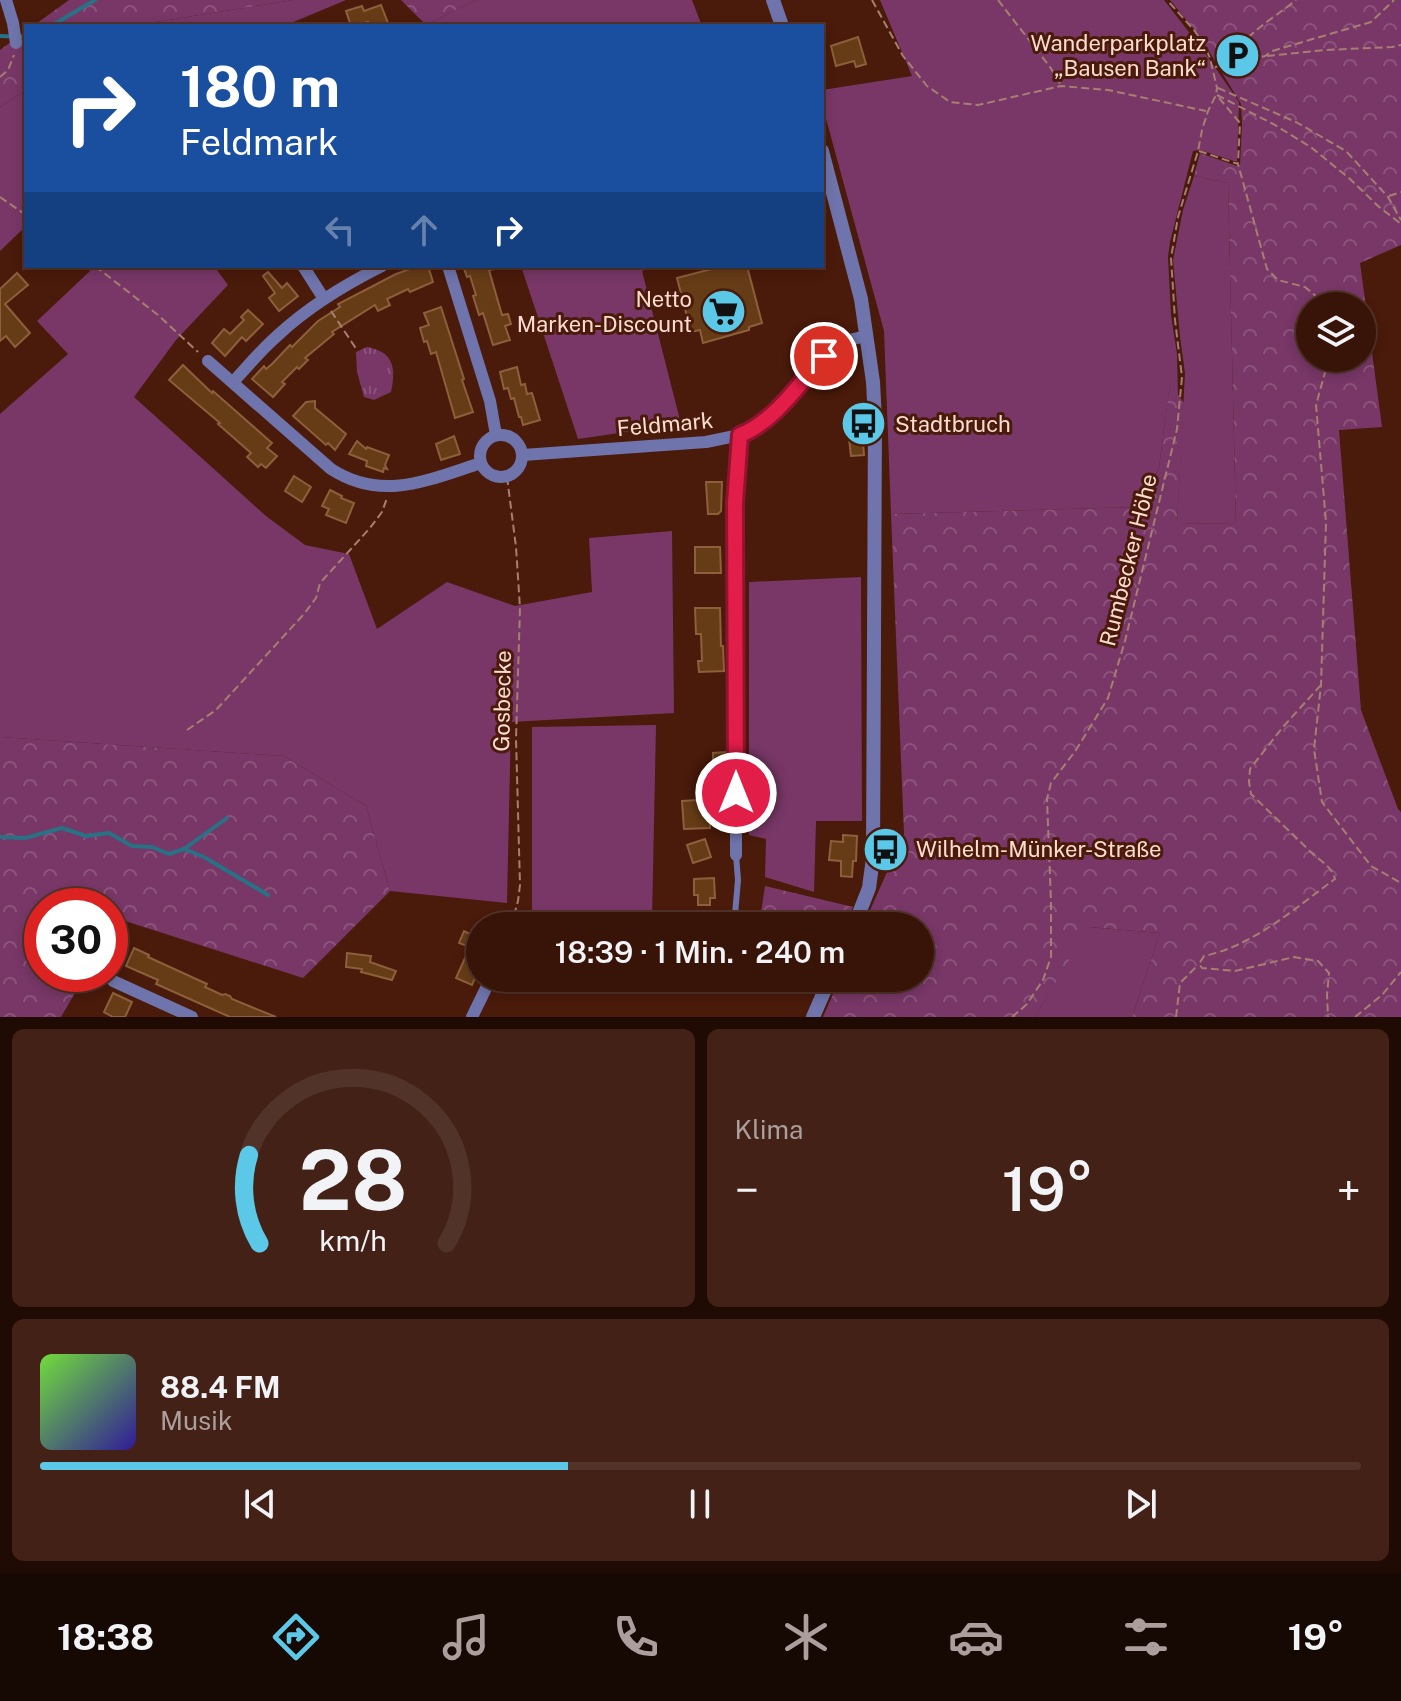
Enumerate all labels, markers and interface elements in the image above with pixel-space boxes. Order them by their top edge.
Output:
place label: Wanderparkplatz „Bausen Bank“ [1030,30,1206,81]
parking icon: Wanderparkplatz „Bausen Bank“ [1213,32,1261,80]
text: 180 m [180,54,340,120]
icon: right [48,56,152,160]
text: Feldmark [180,121,338,163]
icon: left [318,208,362,252]
icon: ahead [402,208,446,252]
icon: right [486,208,530,252]
place label: Netto Marken-Discount [517,286,692,337]
supermarket icon: Netto Marken-Discount [699,288,747,336]
map controls [1296,292,1376,372]
button: layers [1296,292,1376,372]
pin [790,322,858,390]
icon: arrive [802,334,846,378]
bus stop icon: Stadtbruch [840,400,888,448]
street label: Feldmark [616,407,714,441]
place label: Stadtbruch [895,411,1011,437]
street label: Rumbecker Höhe [1094,471,1162,649]
street label: Gosbecke [488,650,516,752]
position arrow [694,751,778,835]
bus stop icon: Wilhelm-Münker-Straße [861,825,909,873]
place label: Wilhelm-Münker-Straße [916,836,1162,862]
speed limit sign: 30 [24,888,128,992]
text: 18:39 · 1 Min. · 240 m [555,934,845,970]
text: Klima [735,1114,803,1145]
text: 28 [299,1131,408,1229]
text: 19° [1002,1154,1094,1225]
text: − [735,1164,759,1216]
text: + [1337,1164,1361,1216]
text: km/h [320,1224,387,1257]
text: 88.4 FM [160,1369,281,1405]
text: Musik [160,1405,232,1436]
icon: previous [238,1482,282,1526]
icon: pause [678,1482,722,1526]
icon: next [1119,1482,1163,1526]
icon: directions [268,1609,324,1665]
icon: music [438,1609,494,1665]
icon: phone [608,1609,664,1665]
icon: climate [778,1609,834,1665]
icon: car [948,1609,1004,1665]
icon: filters [1118,1609,1174,1665]
text: 18:38 [57,1616,154,1658]
text: 19° [1288,1616,1344,1658]

